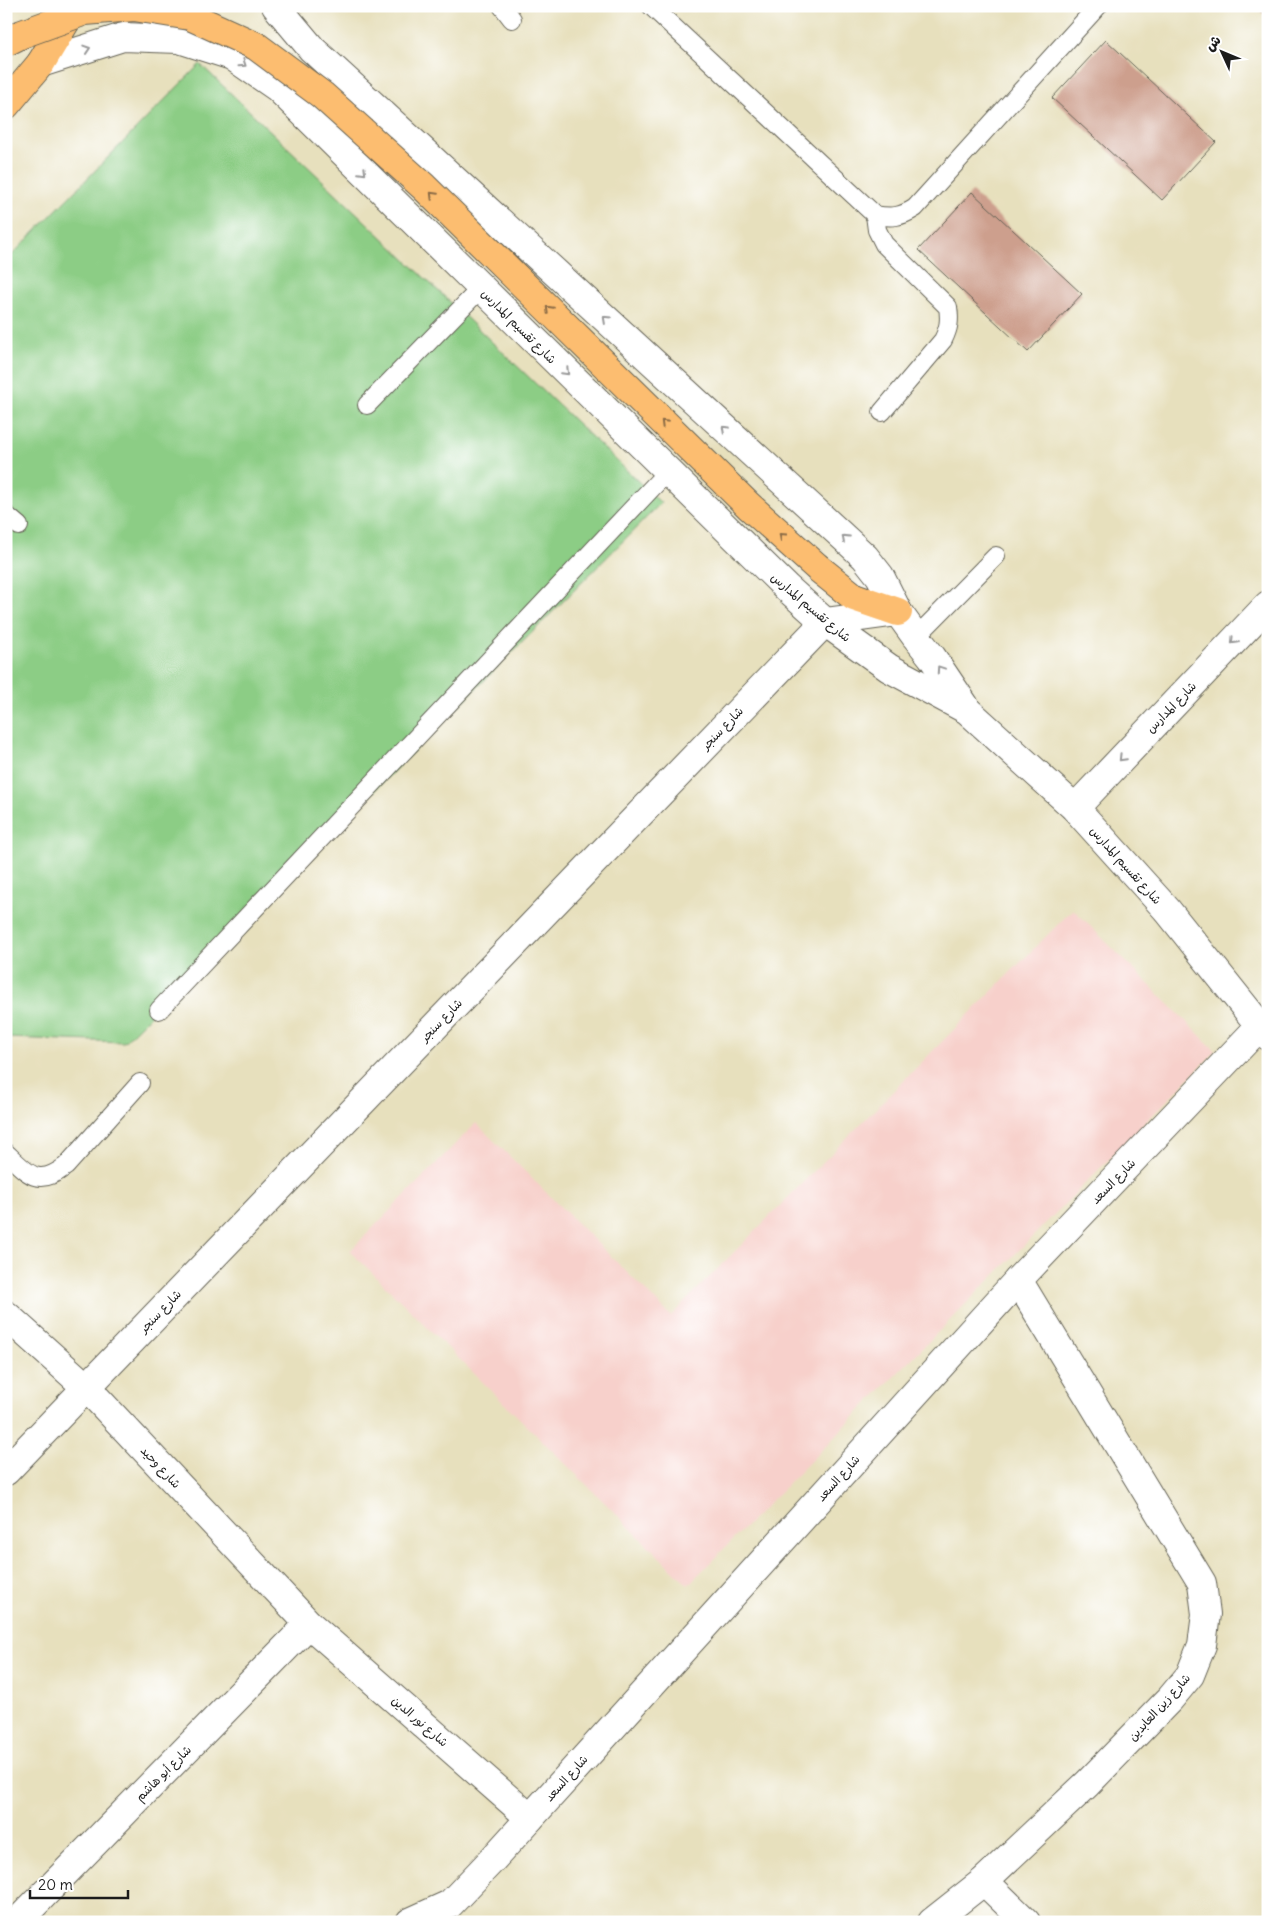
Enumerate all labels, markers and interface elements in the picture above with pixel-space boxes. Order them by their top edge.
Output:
north arrow [1196,28,1246,78]
text: ش [1201,31,1224,55]
one-way arrow [82,44,91,54]
one-way arrow [237,58,246,67]
one-way arrow [357,166,366,175]
one-way arrow [430,192,439,201]
street label: شارع تقسيم المدارس [477,285,560,368]
one-way arrow [545,306,554,315]
one-way arrow [602,316,611,325]
one-way arrow [560,366,569,375]
one-way arrow [661,420,670,429]
one-way arrow [722,425,731,434]
one-way arrow [778,532,787,541]
one-way arrow [842,535,851,544]
street label: شارع تقسيم المدارس [767,569,854,646]
one-way arrow [1231,635,1240,644]
one-way arrow [937,665,946,675]
street label: شارع المدارس [1143,678,1201,737]
street label: شارع سنجر [697,703,748,755]
one-way arrow [1119,752,1128,761]
street label: شارع تقسيم المدارس [1086,823,1165,908]
street label: شارع سنجر [416,995,467,1047]
street label: شارع السعد [1088,1155,1140,1208]
street label: شارع سنجر [135,1286,186,1338]
street label: شارع وحيد [136,1443,184,1492]
street label: شارع السعد [813,1452,864,1506]
street label: شارع زين العابدين [1125,1670,1195,1745]
street label: شارع نور الدين [387,1692,451,1751]
street label: شارع أبو هاشم [132,1742,196,1806]
street label: شارع السعد [541,1752,592,1806]
scale bar [30,1868,128,1900]
text: 20 m [38,1875,73,1894]

